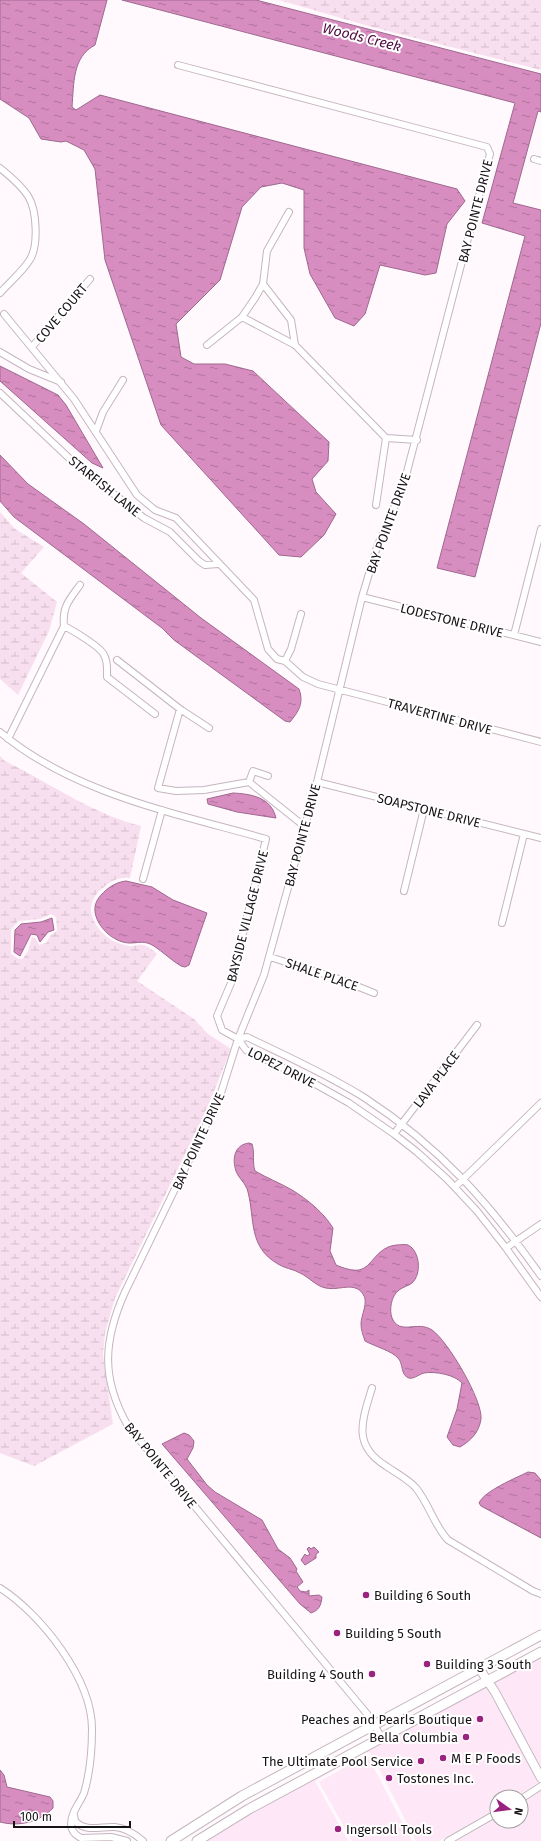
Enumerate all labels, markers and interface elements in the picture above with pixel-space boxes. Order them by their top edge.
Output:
water label: Woods Creek [321,20,403,56]
street label: BAY POINTE DRIVE [455,158,496,264]
street label: COVE COURT [32,281,91,346]
street label: STARFISH LANE [66,453,143,520]
street label: BAY POINTE DRIVE [363,471,414,575]
street label: LODESTONE DRIVE [399,600,505,641]
street label: TRAVERTINE DRIVE [386,695,494,738]
street label: BAY POINTE DRIVE [282,782,323,888]
street label: SOAPSTONE DRIVE [375,790,482,831]
street label: BAYSIDE VILLAGE DRIVE [224,849,271,984]
street label: SHALE PLACE [284,955,360,994]
street label: LOPEZ DRIVE [246,1044,318,1091]
street label: LAVA PLACE [410,1048,463,1111]
street label: BAY POINTE DRIVE [169,1090,228,1192]
street label: BAY POINTE DRIVE [121,1419,200,1511]
place label: Building 6 South [374,1588,471,1603]
marker: Building 6 South [361,1590,371,1600]
place label: Building 5 South [345,1626,442,1641]
marker: Building 5 South [332,1628,342,1638]
place label: Building 3 South [435,1657,532,1672]
marker: Building 3 South [422,1659,432,1669]
place label: Building 4 South [267,1667,364,1682]
marker: Building 4 South [367,1669,377,1679]
place label: Peaches and Pearls Boutique [301,1712,472,1727]
marker: Peaches and Pearls Boutique [475,1714,485,1724]
place label: Bella Columbia [369,1730,458,1745]
marker: Bella Columbia [461,1732,471,1742]
place label: M E P Foods [451,1751,521,1766]
marker: M E P Foods [438,1753,448,1763]
place label: The Ultimate Pool Service [262,1754,413,1769]
marker: The Ultimate Pool Service [416,1756,426,1766]
place label: Tostones Inc. [397,1771,474,1786]
marker: Tostones Inc. [384,1773,394,1783]
north arrow [489,1789,529,1829]
scale bar [14,1803,130,1829]
text: N [511,1806,525,1816]
text: 100 m [20,1810,52,1824]
place label: Ingersoll Tools [346,1822,432,1837]
marker: Ingersoll Tools [333,1824,343,1834]

